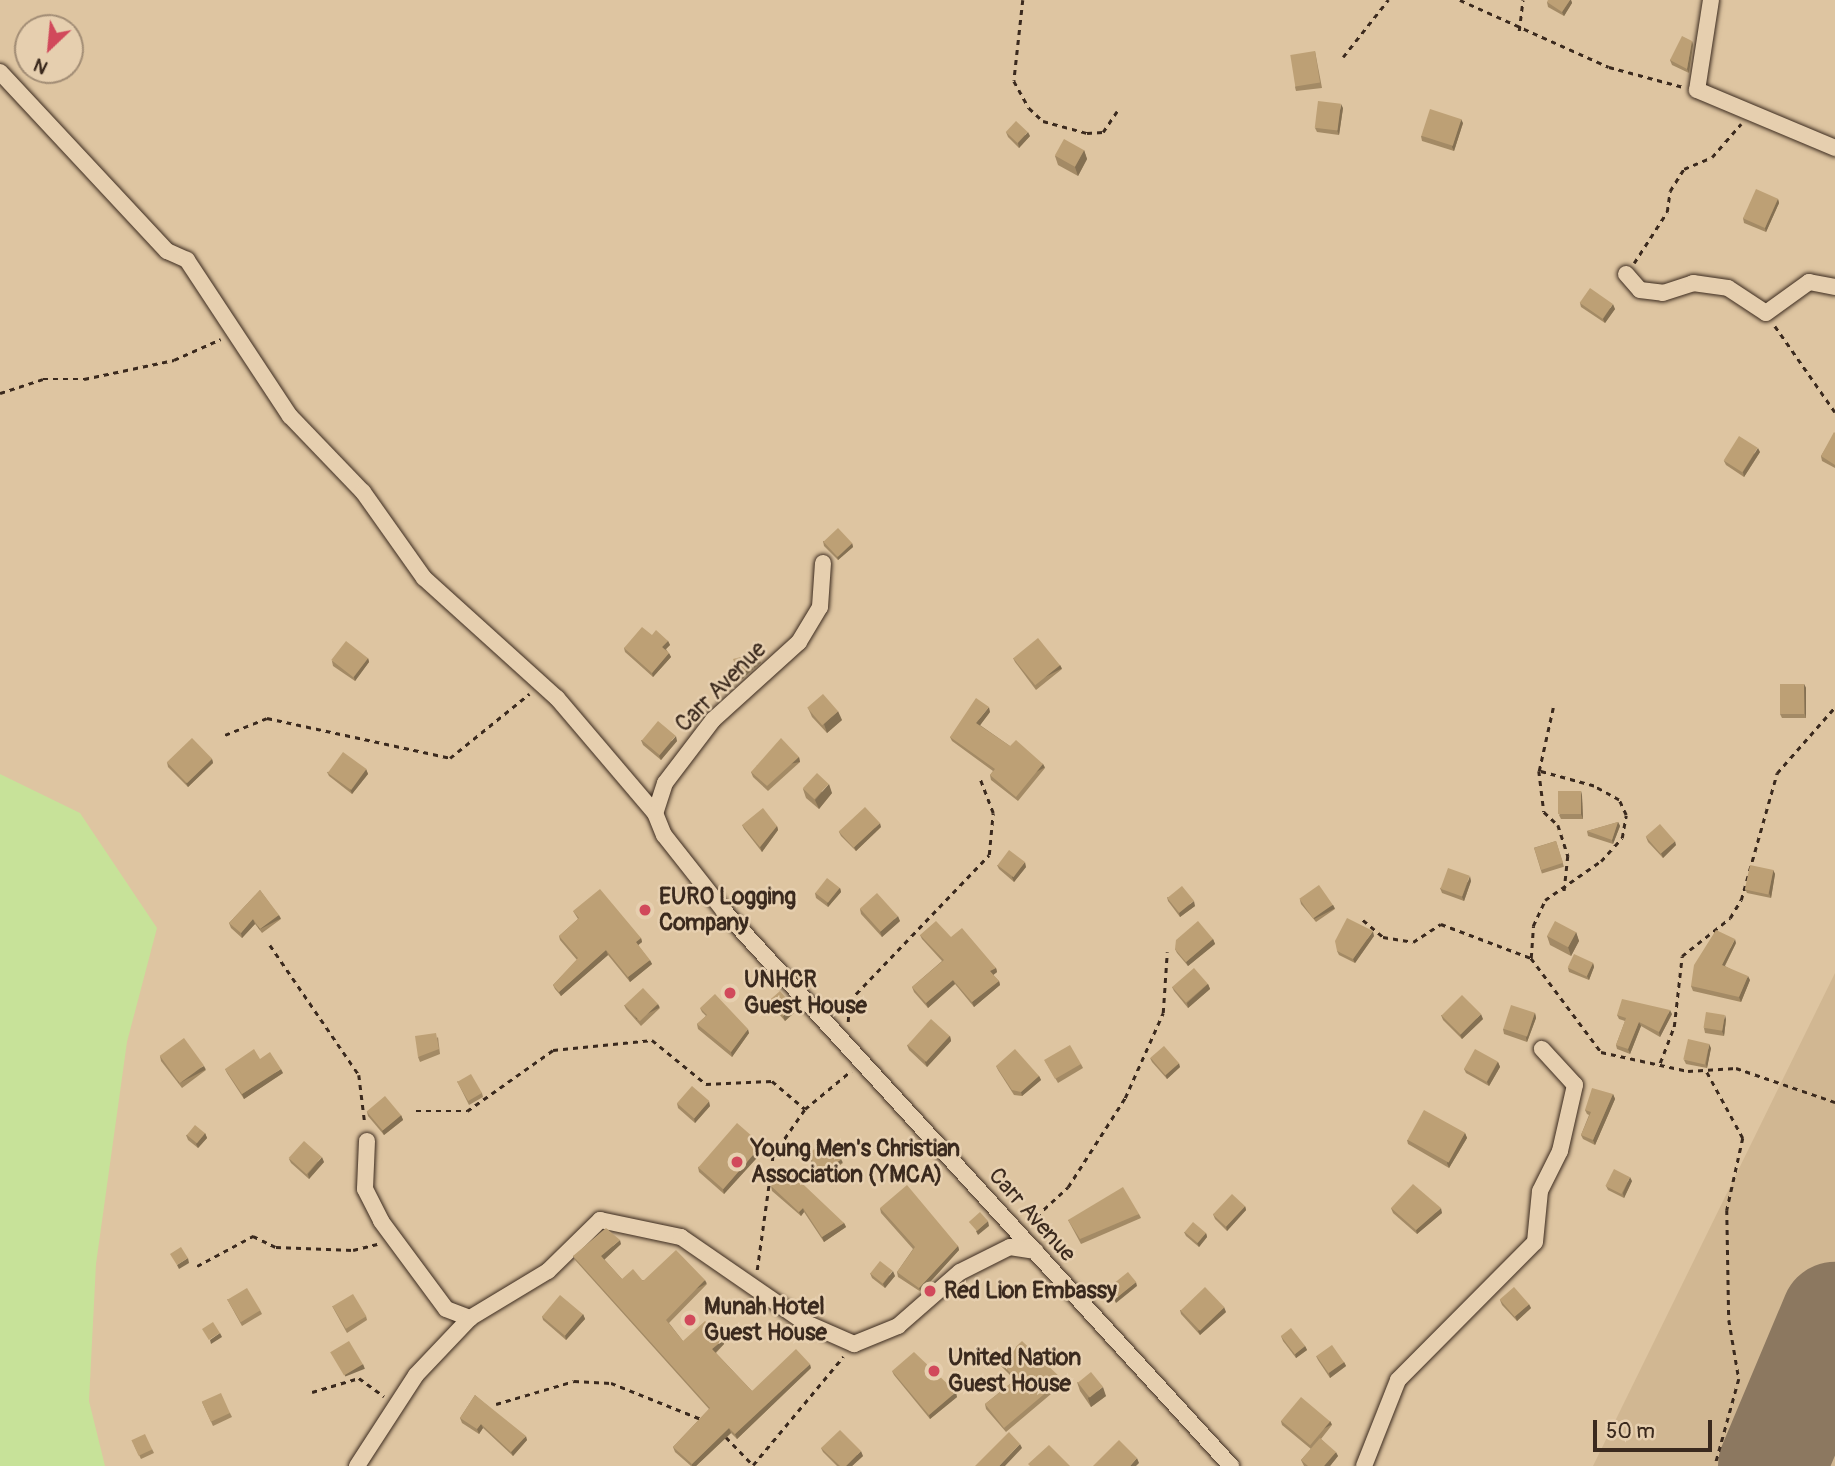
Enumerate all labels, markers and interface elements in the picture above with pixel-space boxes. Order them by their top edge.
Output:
north arrow [14,14,84,84]
text: N [30,52,52,80]
street label: Carr Avenue [670,636,772,738]
place label: EURO Logging Company [659,883,796,937]
marker: EURO Logging Company [637,902,653,918]
place label: UNHCR Guest House [744,966,867,1020]
marker: UNHCR Guest House [722,985,738,1001]
place label: Young Men's Christian Association (YMCA) [751,1135,960,1189]
marker: Young Men's Christian Association (YMCA) [729,1154,745,1170]
street label: Carr Avenue [983,1162,1081,1268]
place label: Red Lion Embassy [944,1277,1117,1305]
marker: Red Lion Embassy [922,1283,938,1299]
place label: Munah Hotel Guest House [704,1293,827,1347]
marker: Munah Hotel Guest House [682,1312,698,1328]
place label: United Nation Guest House [948,1344,1081,1398]
marker: United Nation Guest House [926,1363,942,1379]
scale bar [1597,1406,1716,1450]
text: 50 m [1606,1418,1655,1445]

